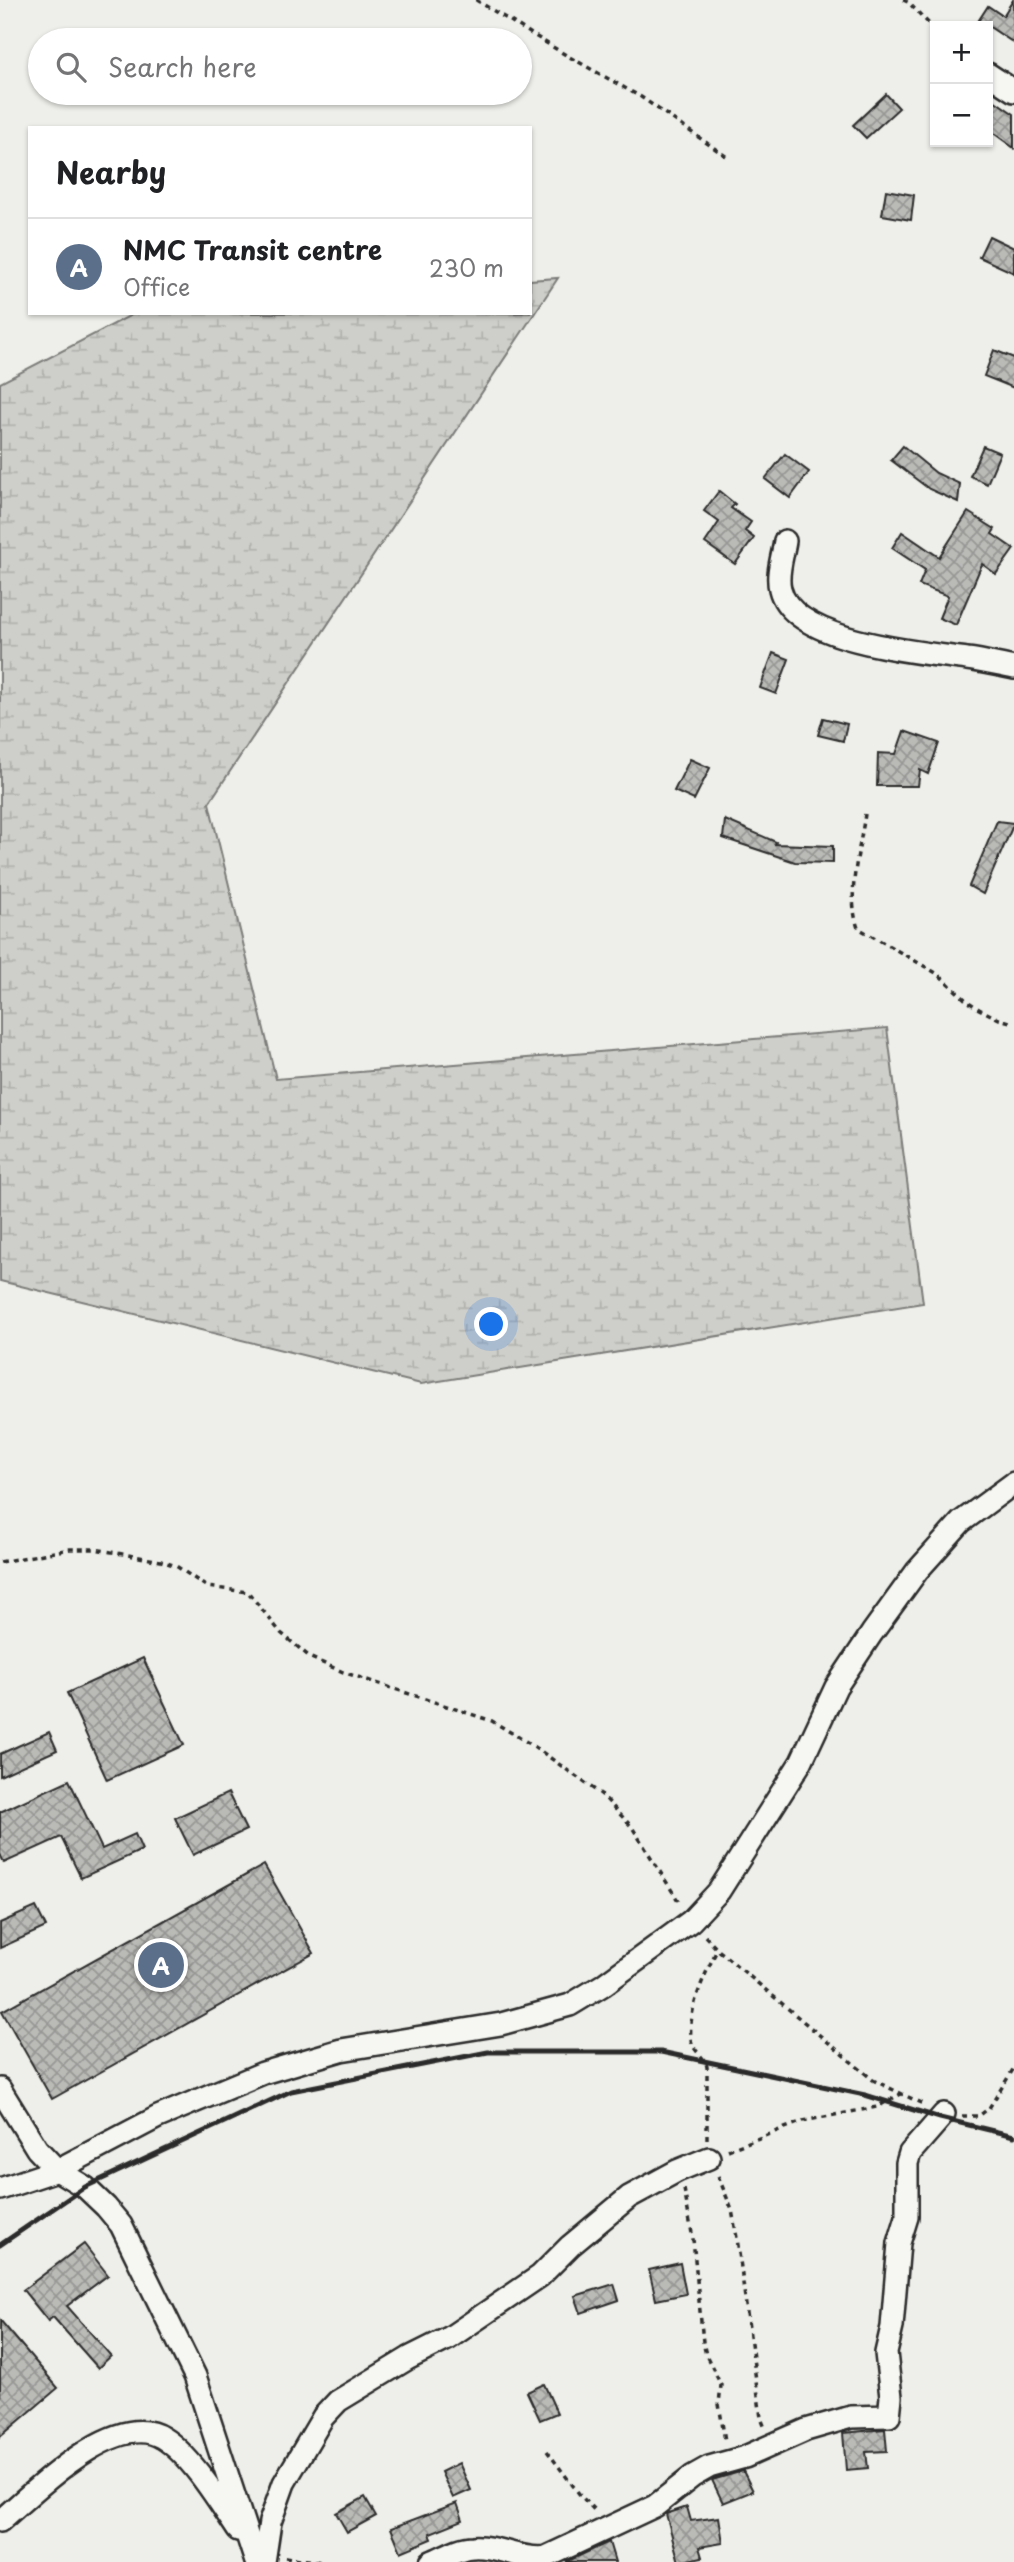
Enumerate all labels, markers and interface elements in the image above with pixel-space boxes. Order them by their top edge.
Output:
map controls [930,21,993,147]
button: + [930,21,993,84]
search box [28,28,532,105]
text: Search here [108,47,257,86]
icon: search [52,48,90,86]
button: − [930,84,993,147]
text: Nearby [56,149,166,194]
text: NMC Transit centre [123,230,382,269]
text: A [70,250,88,285]
text: 230 m [429,250,504,285]
text: Office [123,269,190,304]
your location [474,1307,508,1341]
pin: A [138,1939,184,1991]

